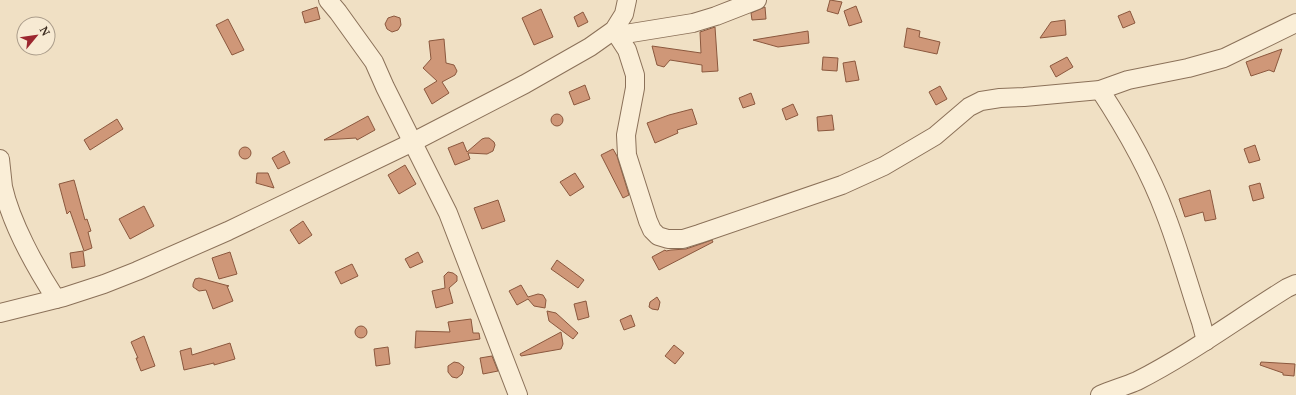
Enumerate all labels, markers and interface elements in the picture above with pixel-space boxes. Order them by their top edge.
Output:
north arrow [16,16,56,56]
text: N [37,23,54,39]

